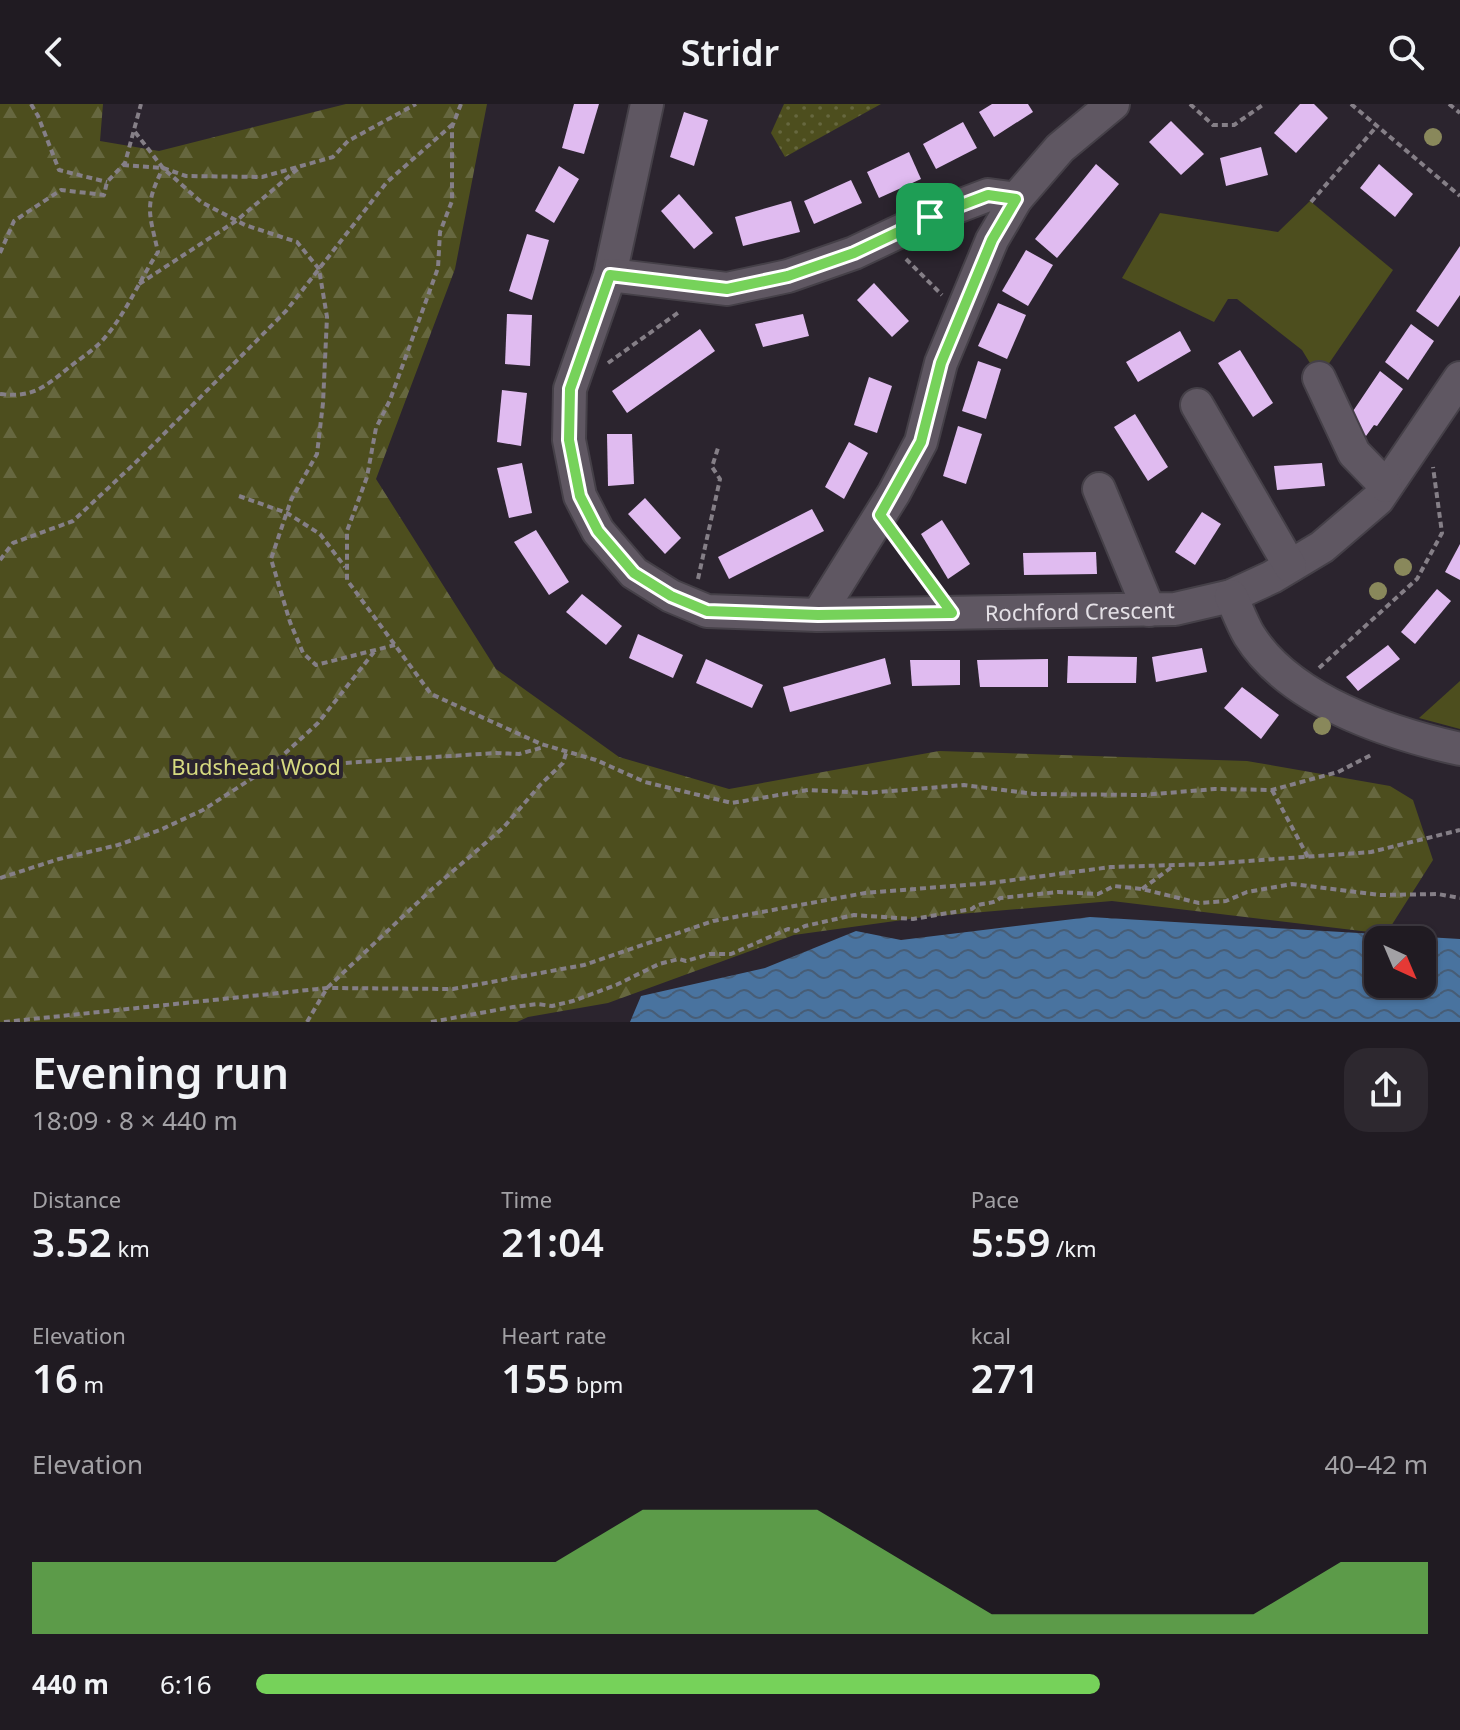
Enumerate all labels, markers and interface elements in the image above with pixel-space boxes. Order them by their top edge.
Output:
text: Stridr [681,28,779,77]
icon: back [32,30,76,74]
icon: search [1384,30,1428,74]
pin [896,183,964,251]
icon: arrive [908,195,952,239]
street label: Rochford Crescent [985,594,1175,627]
park label: Budshead Wood [171,751,341,781]
north arrow [1364,926,1436,998]
map controls [1364,926,1436,998]
text: Evening run [32,1042,289,1102]
button: share [1344,1048,1428,1132]
text: 18:09 · 8 × 440 m [32,1102,238,1138]
text: Distance [32,1184,121,1214]
text: Time [501,1184,552,1214]
text: Pace [971,1184,1019,1214]
text: 3.52 [32,1214,112,1269]
text: 21:04 [501,1214,604,1269]
text: 5:59 [971,1214,1050,1269]
text: km [112,1233,150,1263]
text: /km [1050,1233,1097,1263]
text: Elevation [32,1320,126,1350]
text: Heart rate [501,1320,606,1350]
text: kcal [971,1320,1011,1350]
text: 16 [32,1350,78,1405]
text: 155 [501,1350,570,1405]
text: 271 [971,1350,1039,1405]
text: m [78,1369,104,1399]
text: bpm [570,1369,623,1399]
text: Elevation [32,1446,143,1482]
text: 40–42 m [1324,1446,1428,1482]
text: 440 m [32,1666,109,1702]
text: 6:16 [160,1666,212,1702]

